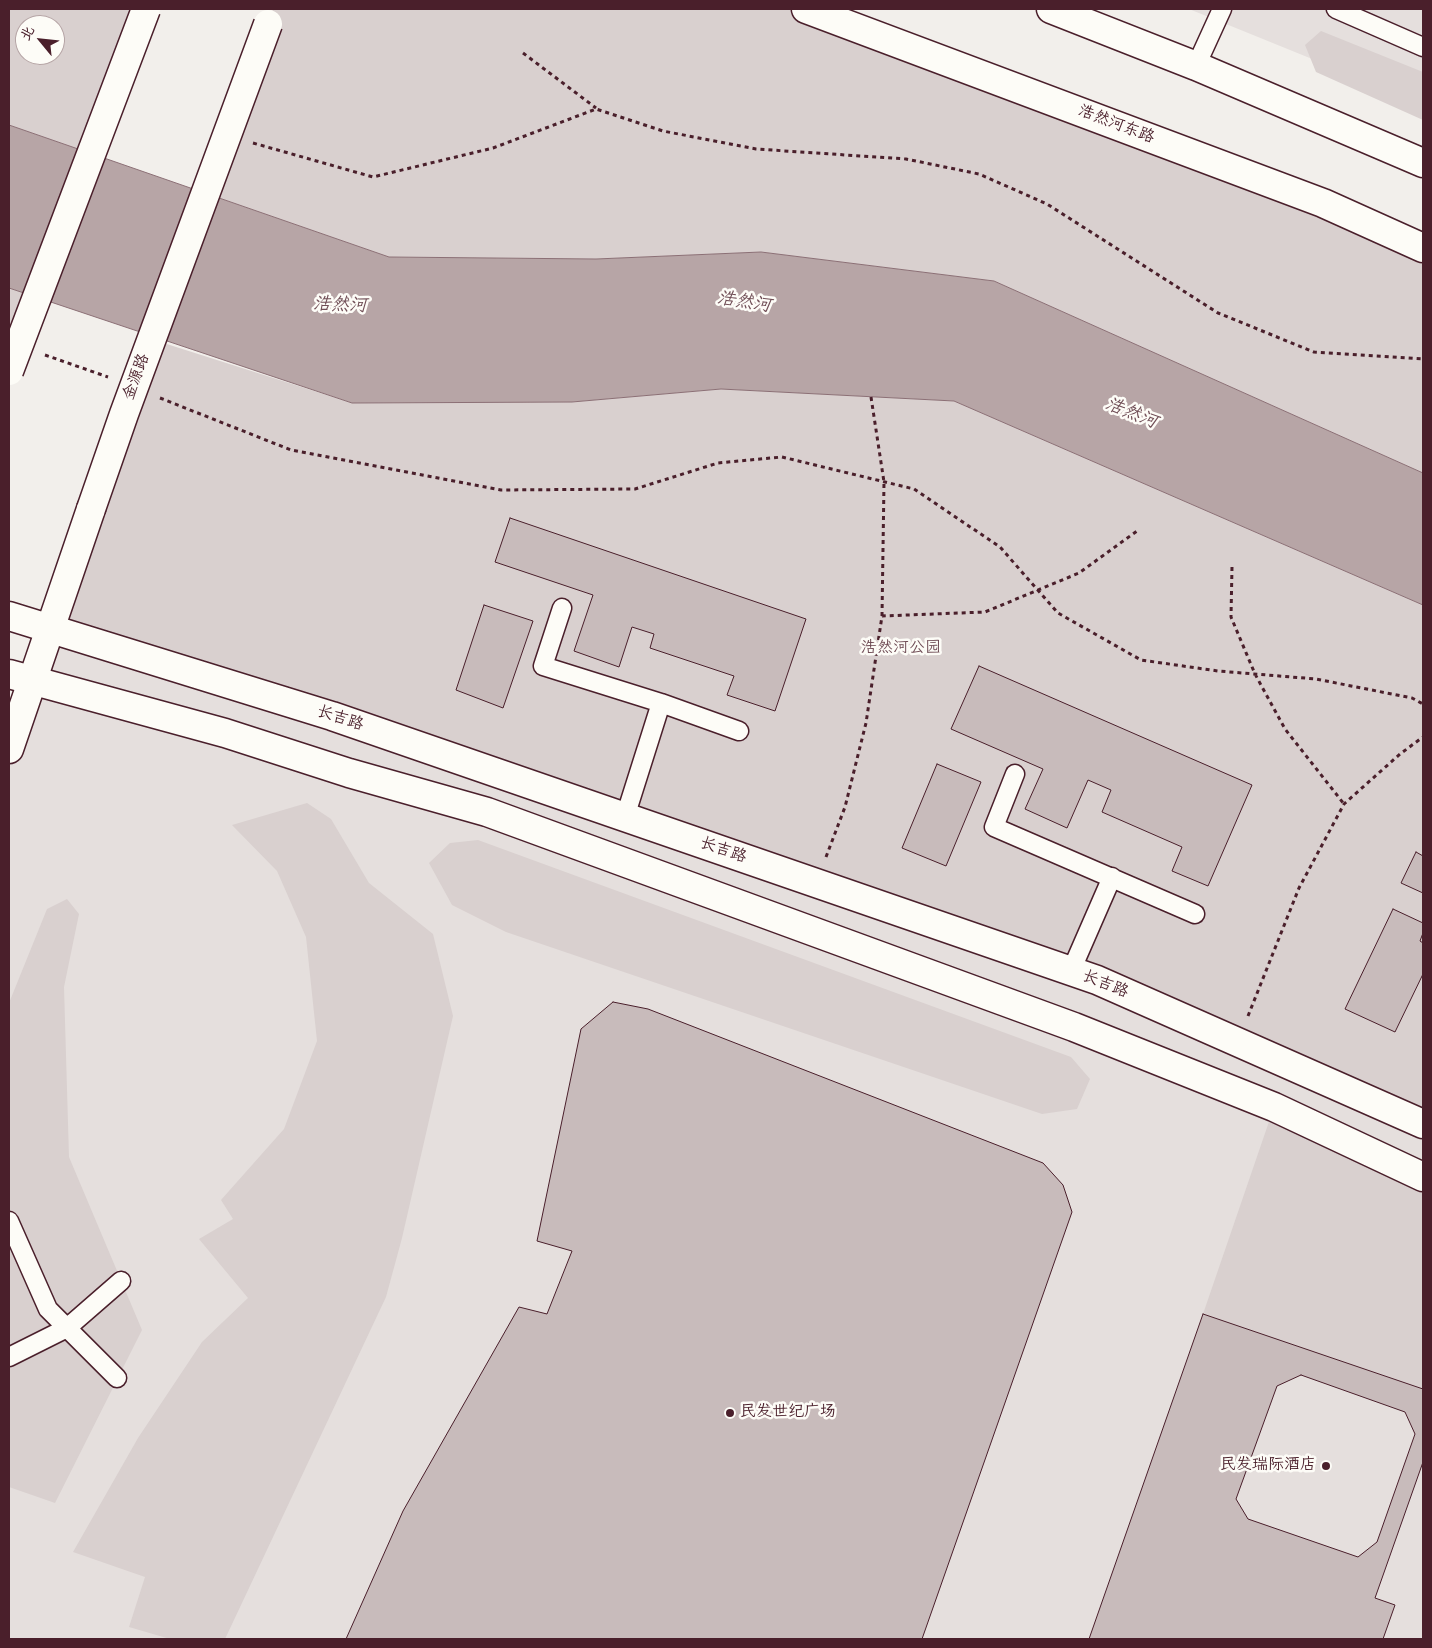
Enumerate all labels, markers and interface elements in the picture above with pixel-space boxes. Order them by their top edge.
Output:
north arrow [15,15,65,65]
text: 北 [16,23,39,44]
street label: 浩然河东路 [1075,102,1157,148]
water label: 浩然河 [716,288,772,318]
water label: 浩然河 [313,294,367,318]
street label: 金源路 [120,351,154,403]
water label: 浩然河 [1102,394,1160,434]
park label: 浩然河公园 [861,639,941,659]
street label: 长吉路 [314,702,366,736]
street label: 长吉路 [697,834,749,868]
street label: 长吉路 [1079,967,1131,1003]
place label: 民发世纪广场 [740,1403,836,1423]
marker: 民发世纪广场 [724,1407,736,1419]
place label: 民发瑞际酒店 [1220,1456,1316,1476]
marker: 民发瑞际酒店 [1320,1460,1332,1472]

